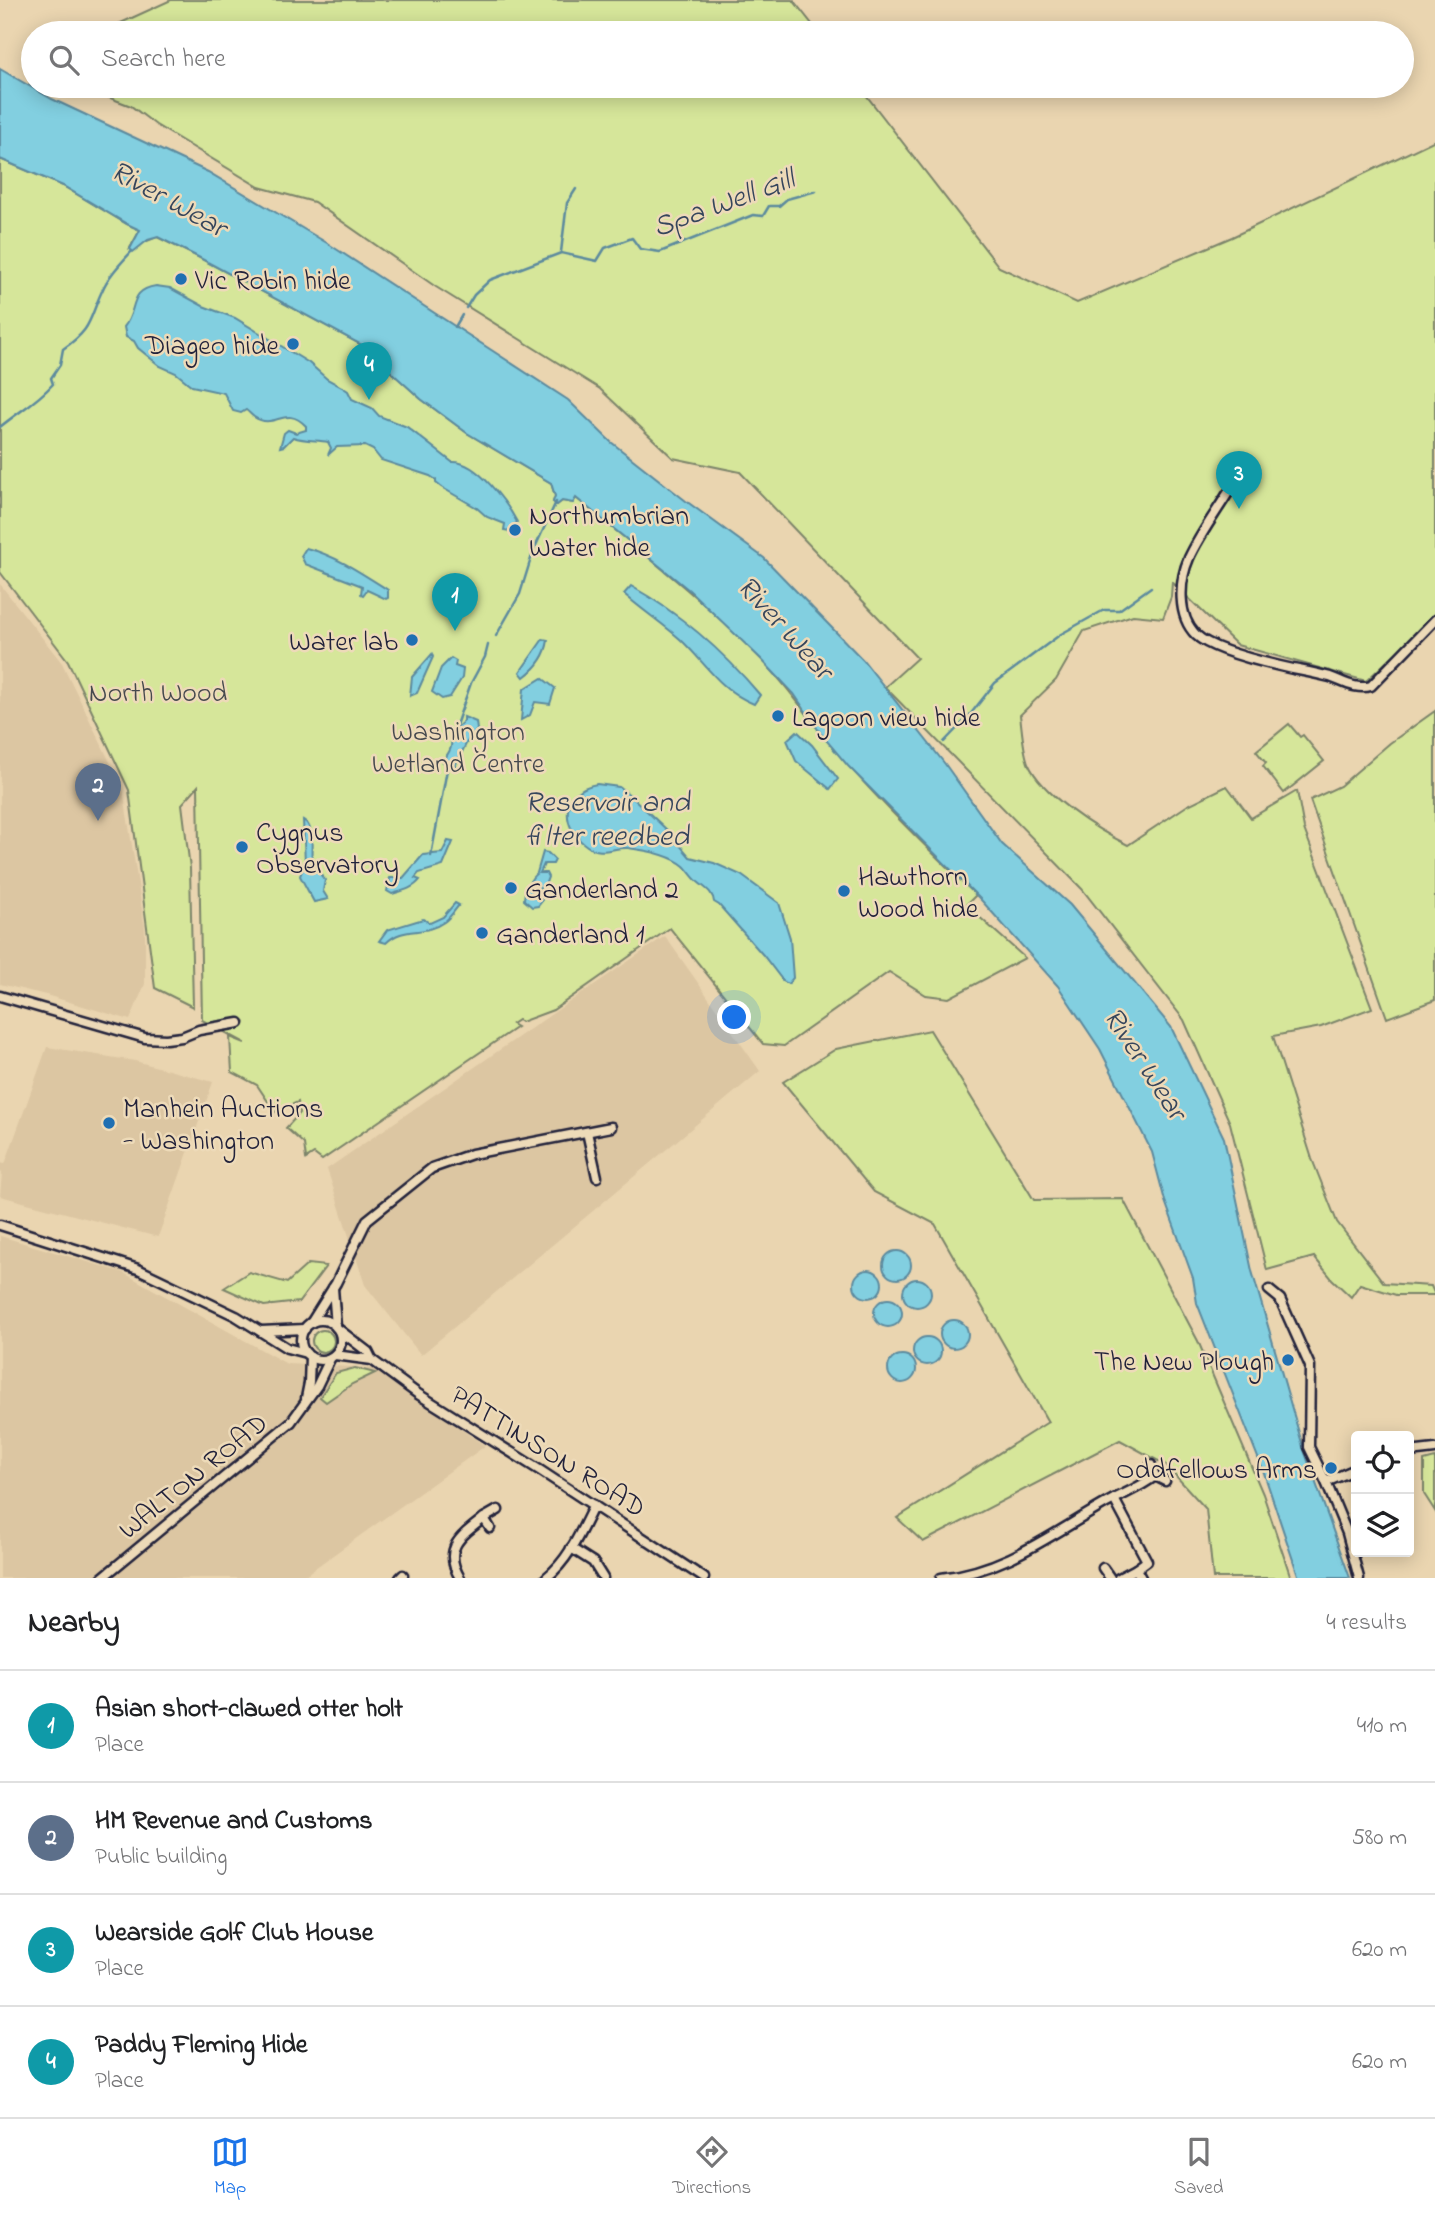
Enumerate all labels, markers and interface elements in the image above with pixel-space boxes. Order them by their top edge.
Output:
search box [21,21,1414,98]
icon: search [45,41,83,79]
text: Search here [101,41,226,79]
water label: River Wear [101,151,237,252]
water label: Spa Well Gill [647,158,805,251]
place label: Vic Robin hide [194,262,351,303]
marker: Vic Robin hide [173,271,189,287]
place label: Diageo hide [144,327,279,368]
marker: Diageo hide [285,336,301,352]
pin: 4 [346,342,392,400]
pin: 3 [1216,451,1262,509]
place label: Northumbrian Water hide [529,497,689,570]
marker: Northumbrian Water hide [507,522,523,538]
water label: River Wear [725,567,845,694]
pin: 1 [432,573,478,631]
place label: Water lab [289,623,398,664]
marker: Water lab [404,632,420,648]
park label: North Wood [89,674,227,715]
place label: Lagoon view hide [792,699,981,740]
marker: Lagoon view hide [770,708,786,724]
park label: Washington Wetland Centre [372,713,545,786]
pin: 2 [75,763,121,821]
water label: Reservoir and filter reedbed [524,782,691,860]
place label: Cygnus Observatory [256,814,399,887]
marker: Cygnus Observatory [234,839,250,855]
place label: Hawthorn Wood hide [858,858,979,931]
place label: Ganderland 2 [525,871,679,912]
marker: Ganderland 2 [503,880,519,896]
marker: Hawthorn Wood hide [836,883,852,899]
place label: Ganderland 1 [496,916,645,957]
marker: Ganderland 1 [474,925,490,941]
water label: River Wear [1090,999,1199,1133]
your location [717,1000,751,1034]
place label: Manhein Auctions - Washington [123,1090,323,1163]
marker: Manhein Auctions - Washington [101,1115,117,1131]
place label: The New Plough [1094,1343,1274,1384]
marker: The New Plough [1280,1352,1296,1368]
street label: PATTINSON ROAD [441,1376,653,1530]
street label: WALTON ROAD [111,1405,278,1551]
map controls [1351,1431,1414,1557]
button: locate [1351,1431,1414,1494]
place label: Oddfellows Arms [1116,1451,1317,1492]
marker: Oddfellows Arms [1323,1460,1339,1476]
button: layers [1351,1494,1414,1557]
text: Nearby [28,1602,120,1646]
text: 4 results [1326,1607,1407,1640]
text: Asian short-clawed otter holt [95,1691,403,1729]
text: 1 [47,1710,55,1743]
text: 410 m [1357,1710,1407,1743]
text: Place [95,1729,144,1762]
text: HM Revenue and Customs [95,1803,373,1841]
text: 2 [45,1822,57,1855]
text: 580 m [1352,1822,1407,1855]
text: Public building [95,1841,227,1874]
text: Wearside Golf Club House [95,1915,374,1953]
text: 3 [46,1934,56,1967]
text: 620 m [1352,1934,1407,1967]
text: Place [95,1953,144,1986]
text: Paddy Fleming Hide [95,2027,308,2065]
text: 4 [46,2046,56,2079]
text: 620 m [1352,2046,1407,2079]
text: Place [95,2065,144,2098]
tab: Map [211,2133,249,2202]
tab: Directions [672,2133,751,2202]
tab: Saved [1174,2133,1224,2202]

